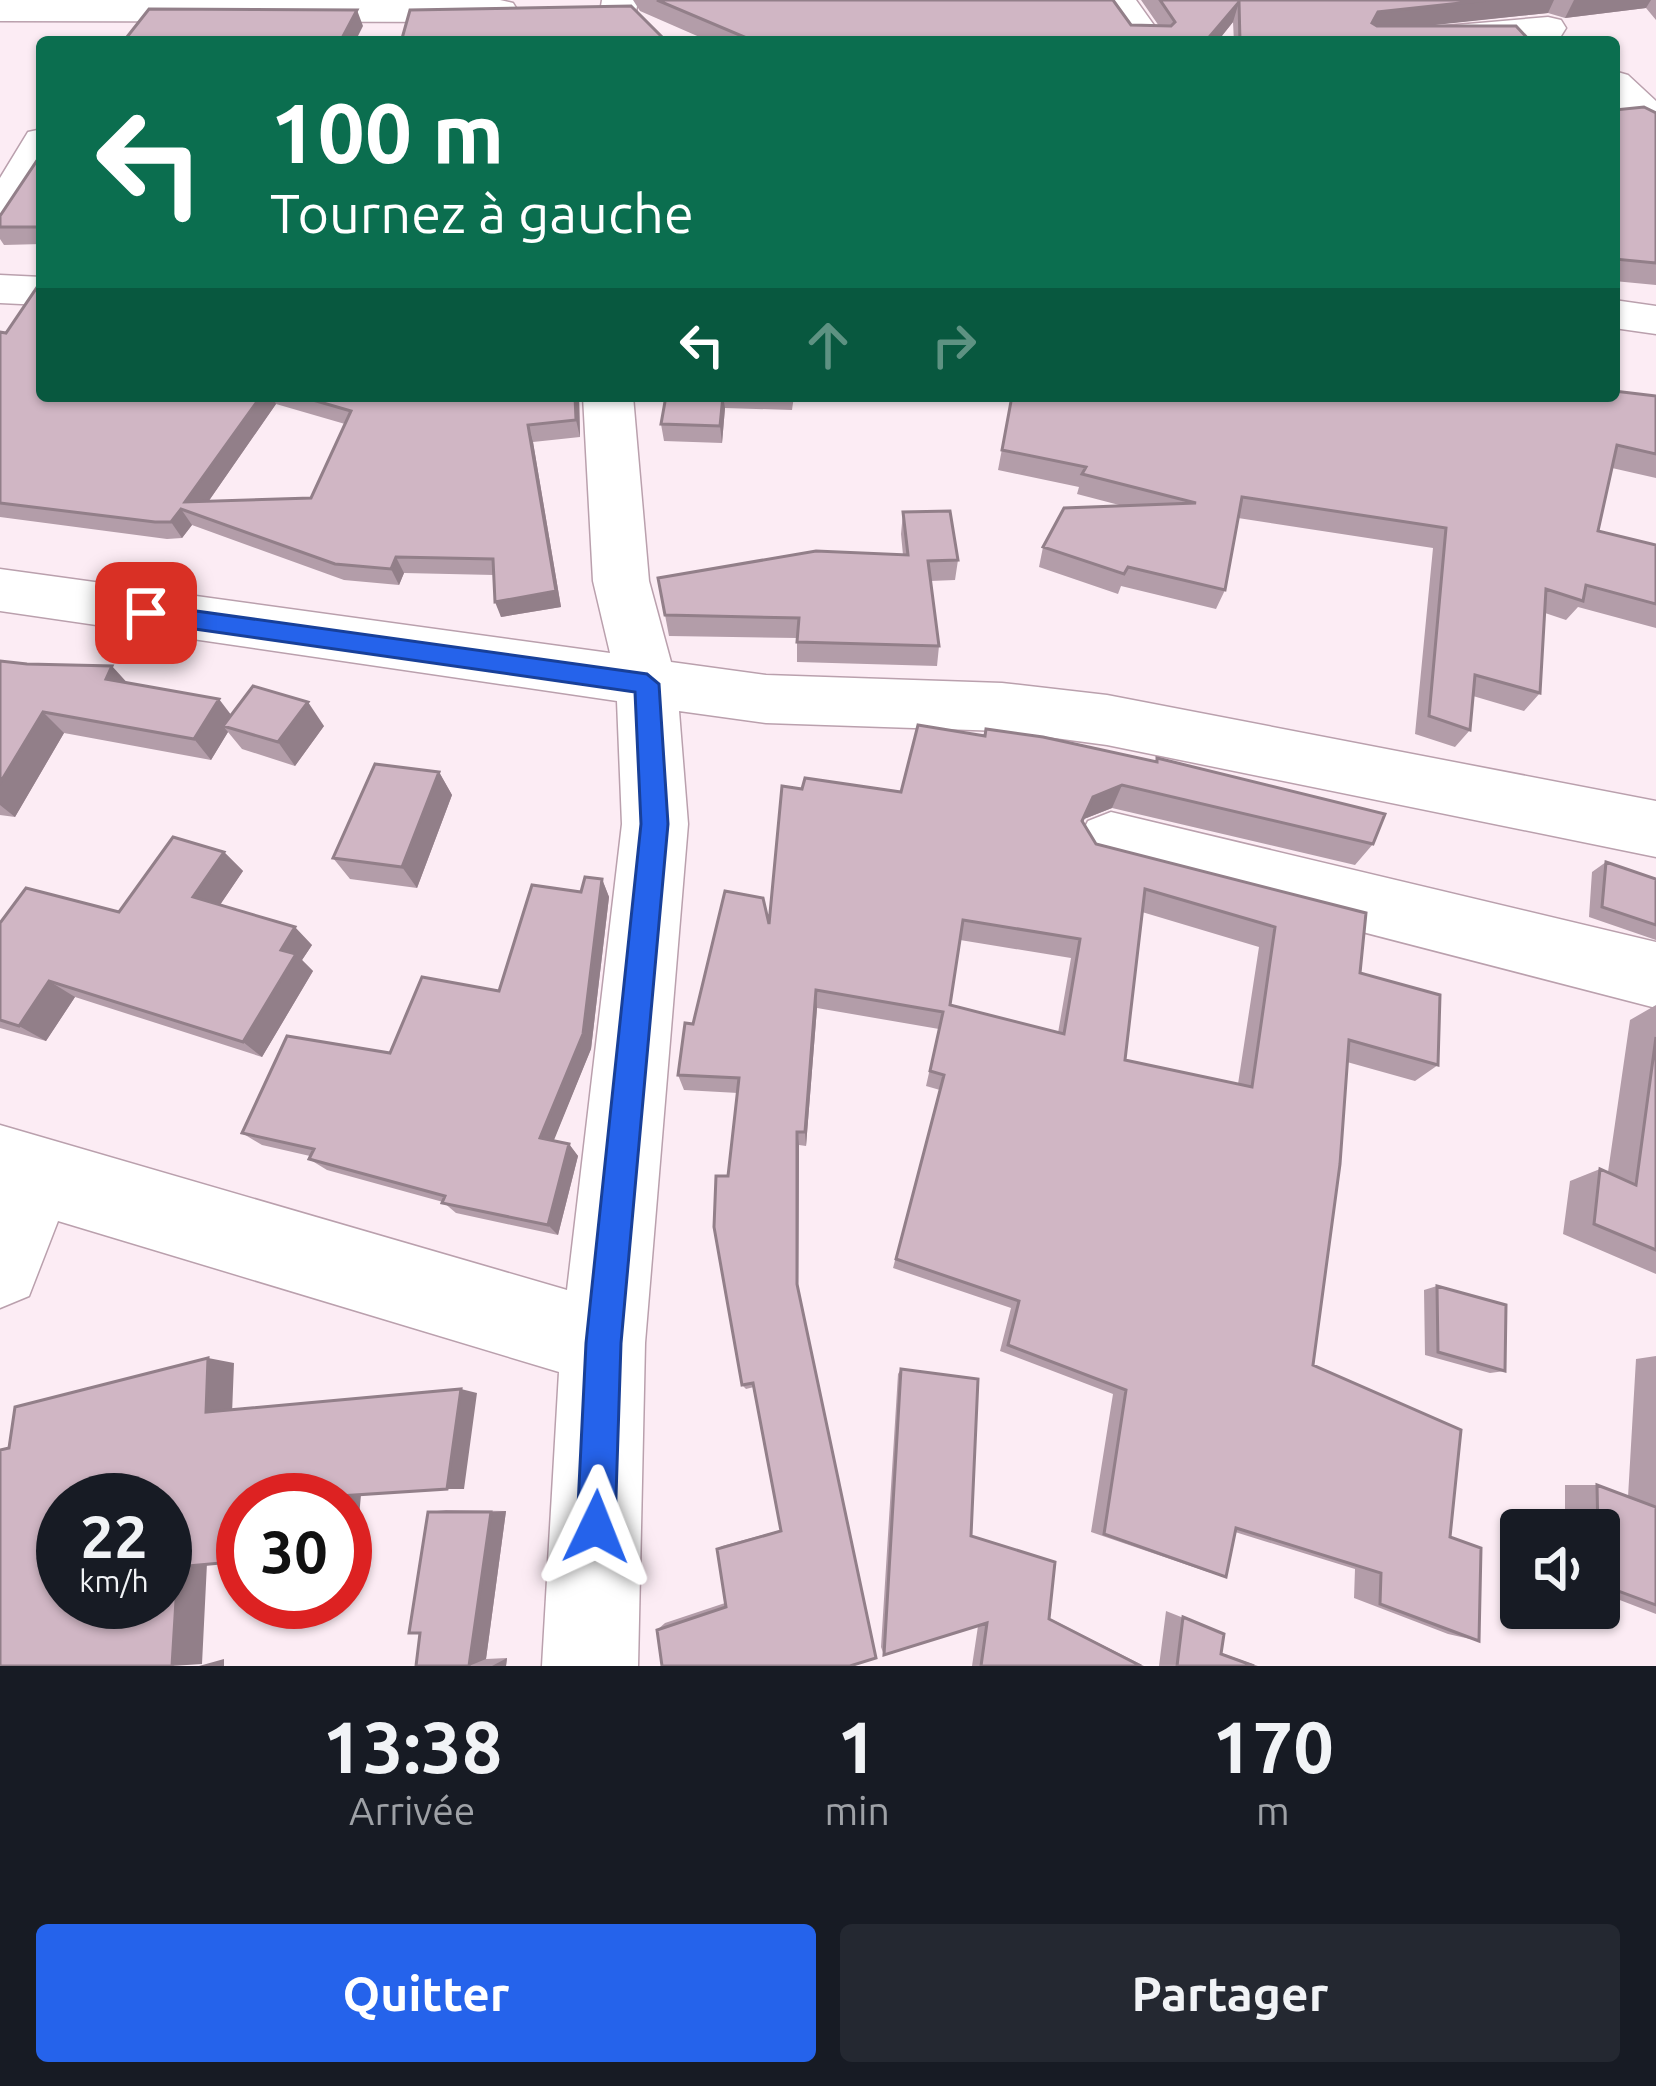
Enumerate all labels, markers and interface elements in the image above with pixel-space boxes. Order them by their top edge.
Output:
icon: left [72,84,228,240]
text: 100 m [270,85,504,179]
text: Tournez à gauche [270,183,694,243]
icon: left [669,312,735,378]
icon: ahead [795,312,861,378]
icon: right [921,312,987,378]
pin [95,562,197,664]
icon: arrive [113,580,179,646]
position arrow [533,1464,659,1590]
speed limit sign: 30 [216,1473,372,1629]
text: 22 [80,1502,148,1569]
map controls [1500,1509,1620,1629]
button: sound [1500,1509,1620,1629]
text: km/h [79,1564,149,1598]
text: 13:38 [322,1706,502,1787]
text: 1 [837,1706,877,1787]
text: 170 [1212,1706,1334,1787]
text: Arrivée [349,1789,475,1832]
text: min [824,1789,890,1832]
text: m [1256,1789,1290,1832]
button: Quitter [36,1924,816,2062]
button: Partager [840,1924,1620,2062]

